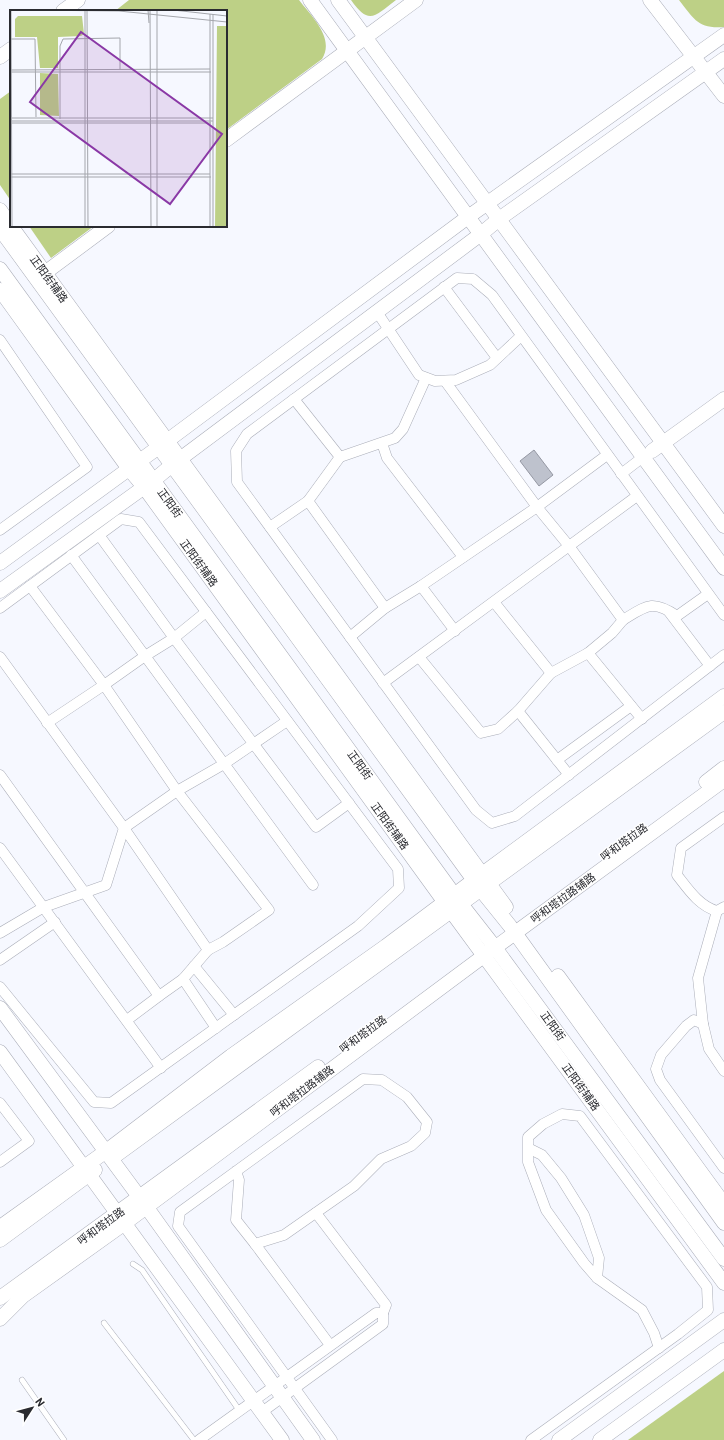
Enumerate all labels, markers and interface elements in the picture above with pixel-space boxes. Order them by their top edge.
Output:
inset map [10,10,227,227]
street label: 正阳街辅路 [28,253,71,305]
street label: 正阳街 [155,486,185,520]
street label: 正阳街辅路 [178,537,221,589]
street label: 正阳街 [345,748,375,782]
street label: 正阳街辅路 [369,800,412,852]
street label: 呼和塔拉路 [598,820,650,863]
street label: 呼和塔拉路辅路 [528,870,598,925]
street label: 正阳街 [538,1009,568,1043]
street label: 呼和塔拉路 [337,1012,389,1055]
street label: 正阳街辅路 [560,1061,603,1113]
street label: 呼和塔拉路辅路 [267,1062,336,1119]
street label: 呼和塔拉路 [75,1204,127,1247]
north arrow [12,1388,52,1428]
text: N [33,1395,48,1409]

